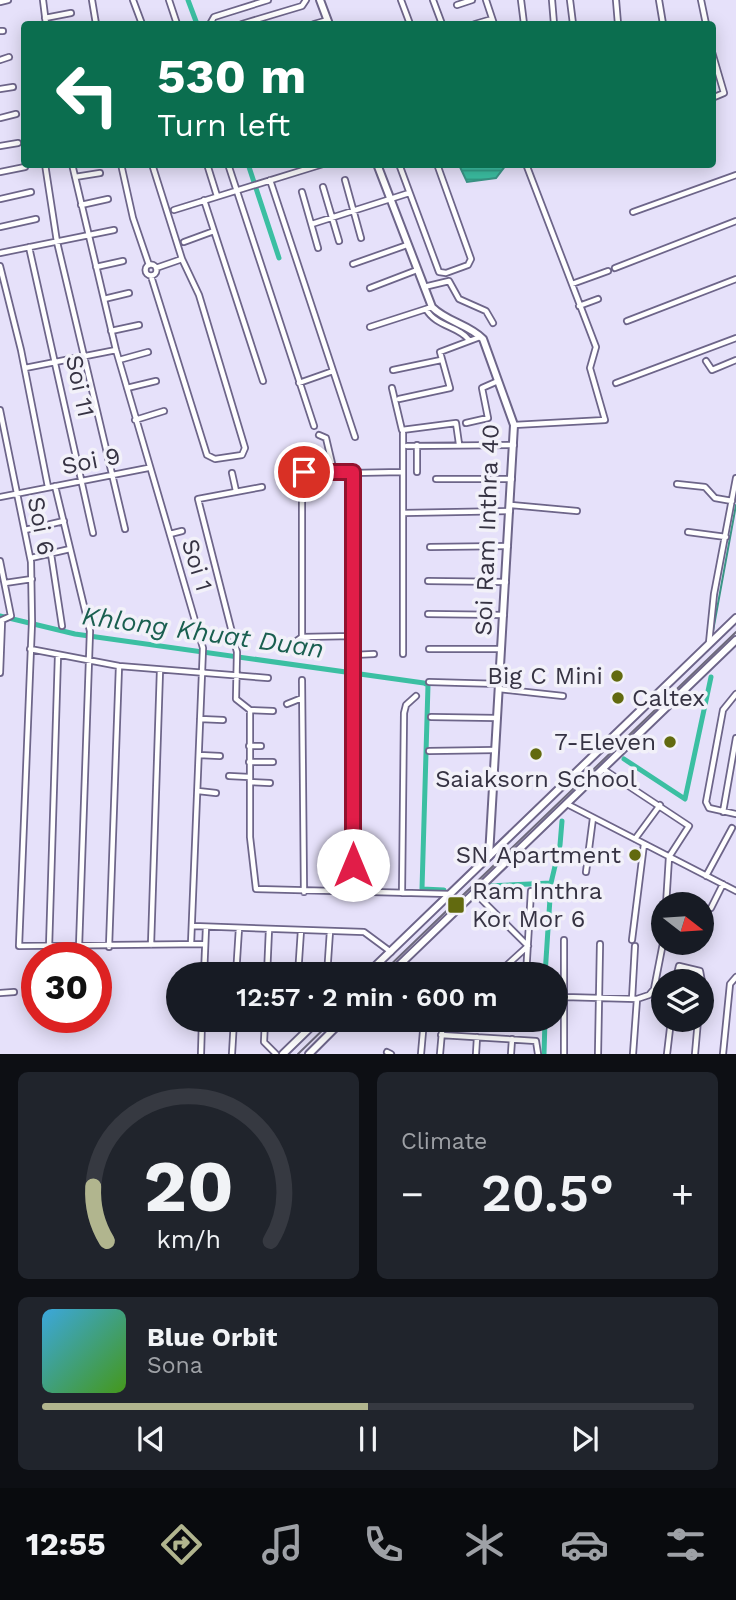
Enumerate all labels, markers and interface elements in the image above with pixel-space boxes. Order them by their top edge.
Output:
text: 530 m [157,47,306,105]
icon: left [42,49,133,140]
text: Turn left [157,106,290,144]
street label: Soi 11 [60,352,100,420]
street label: Soi Ram Inthra 40 [469,424,505,636]
street label: Soi 9 [59,442,123,480]
pin [274,442,334,502]
icon: arrive [285,453,323,491]
street label: Soi 6 [22,494,60,558]
street label: Soi 1 [176,535,218,595]
water label: Khlong Khuat Duan [80,600,326,664]
place label: Big C Mini [487,662,603,690]
marker: Big C Mini [609,668,625,684]
place label: Caltex [632,684,705,712]
marker: Caltex [610,690,626,706]
place label: 7-Eleven [554,728,656,756]
marker: 7-Eleven [662,734,678,750]
marker: Saiaksorn School [528,746,544,762]
place label: Saiaksorn School [435,765,638,793]
position arrow [316,828,390,902]
place label: SN Apartment [456,841,621,869]
marker: SN Apartment [627,847,643,863]
place label: Ram Inthra Kor Mor 6 [472,877,602,933]
north arrow [651,892,714,956]
map controls [651,892,714,1032]
marker: Ram Inthra Kor Mor 6 [446,895,466,915]
speed limit sign: 30 [21,942,112,1033]
button: layers [651,969,714,1032]
text: 12:57 · 2 min · 600 m [236,982,498,1012]
text: Climate [401,1128,487,1155]
text: 20 [143,1144,234,1230]
text: 20.5° [481,1163,614,1224]
text: − [401,1172,424,1216]
text: + [671,1172,694,1216]
text: km/h [156,1225,221,1254]
text: Blue Orbit [147,1322,277,1352]
text: Sona [147,1352,203,1379]
icon: previous [132,1420,170,1458]
icon: pause [349,1420,387,1458]
icon: next [566,1420,604,1458]
icon: directions [157,1520,206,1569]
icon: music [258,1520,307,1569]
icon: phone [359,1520,408,1569]
icon: climate [460,1520,509,1569]
icon: car [560,1520,609,1569]
icon: filters [661,1520,710,1569]
text: 12:55 [26,1525,106,1563]

